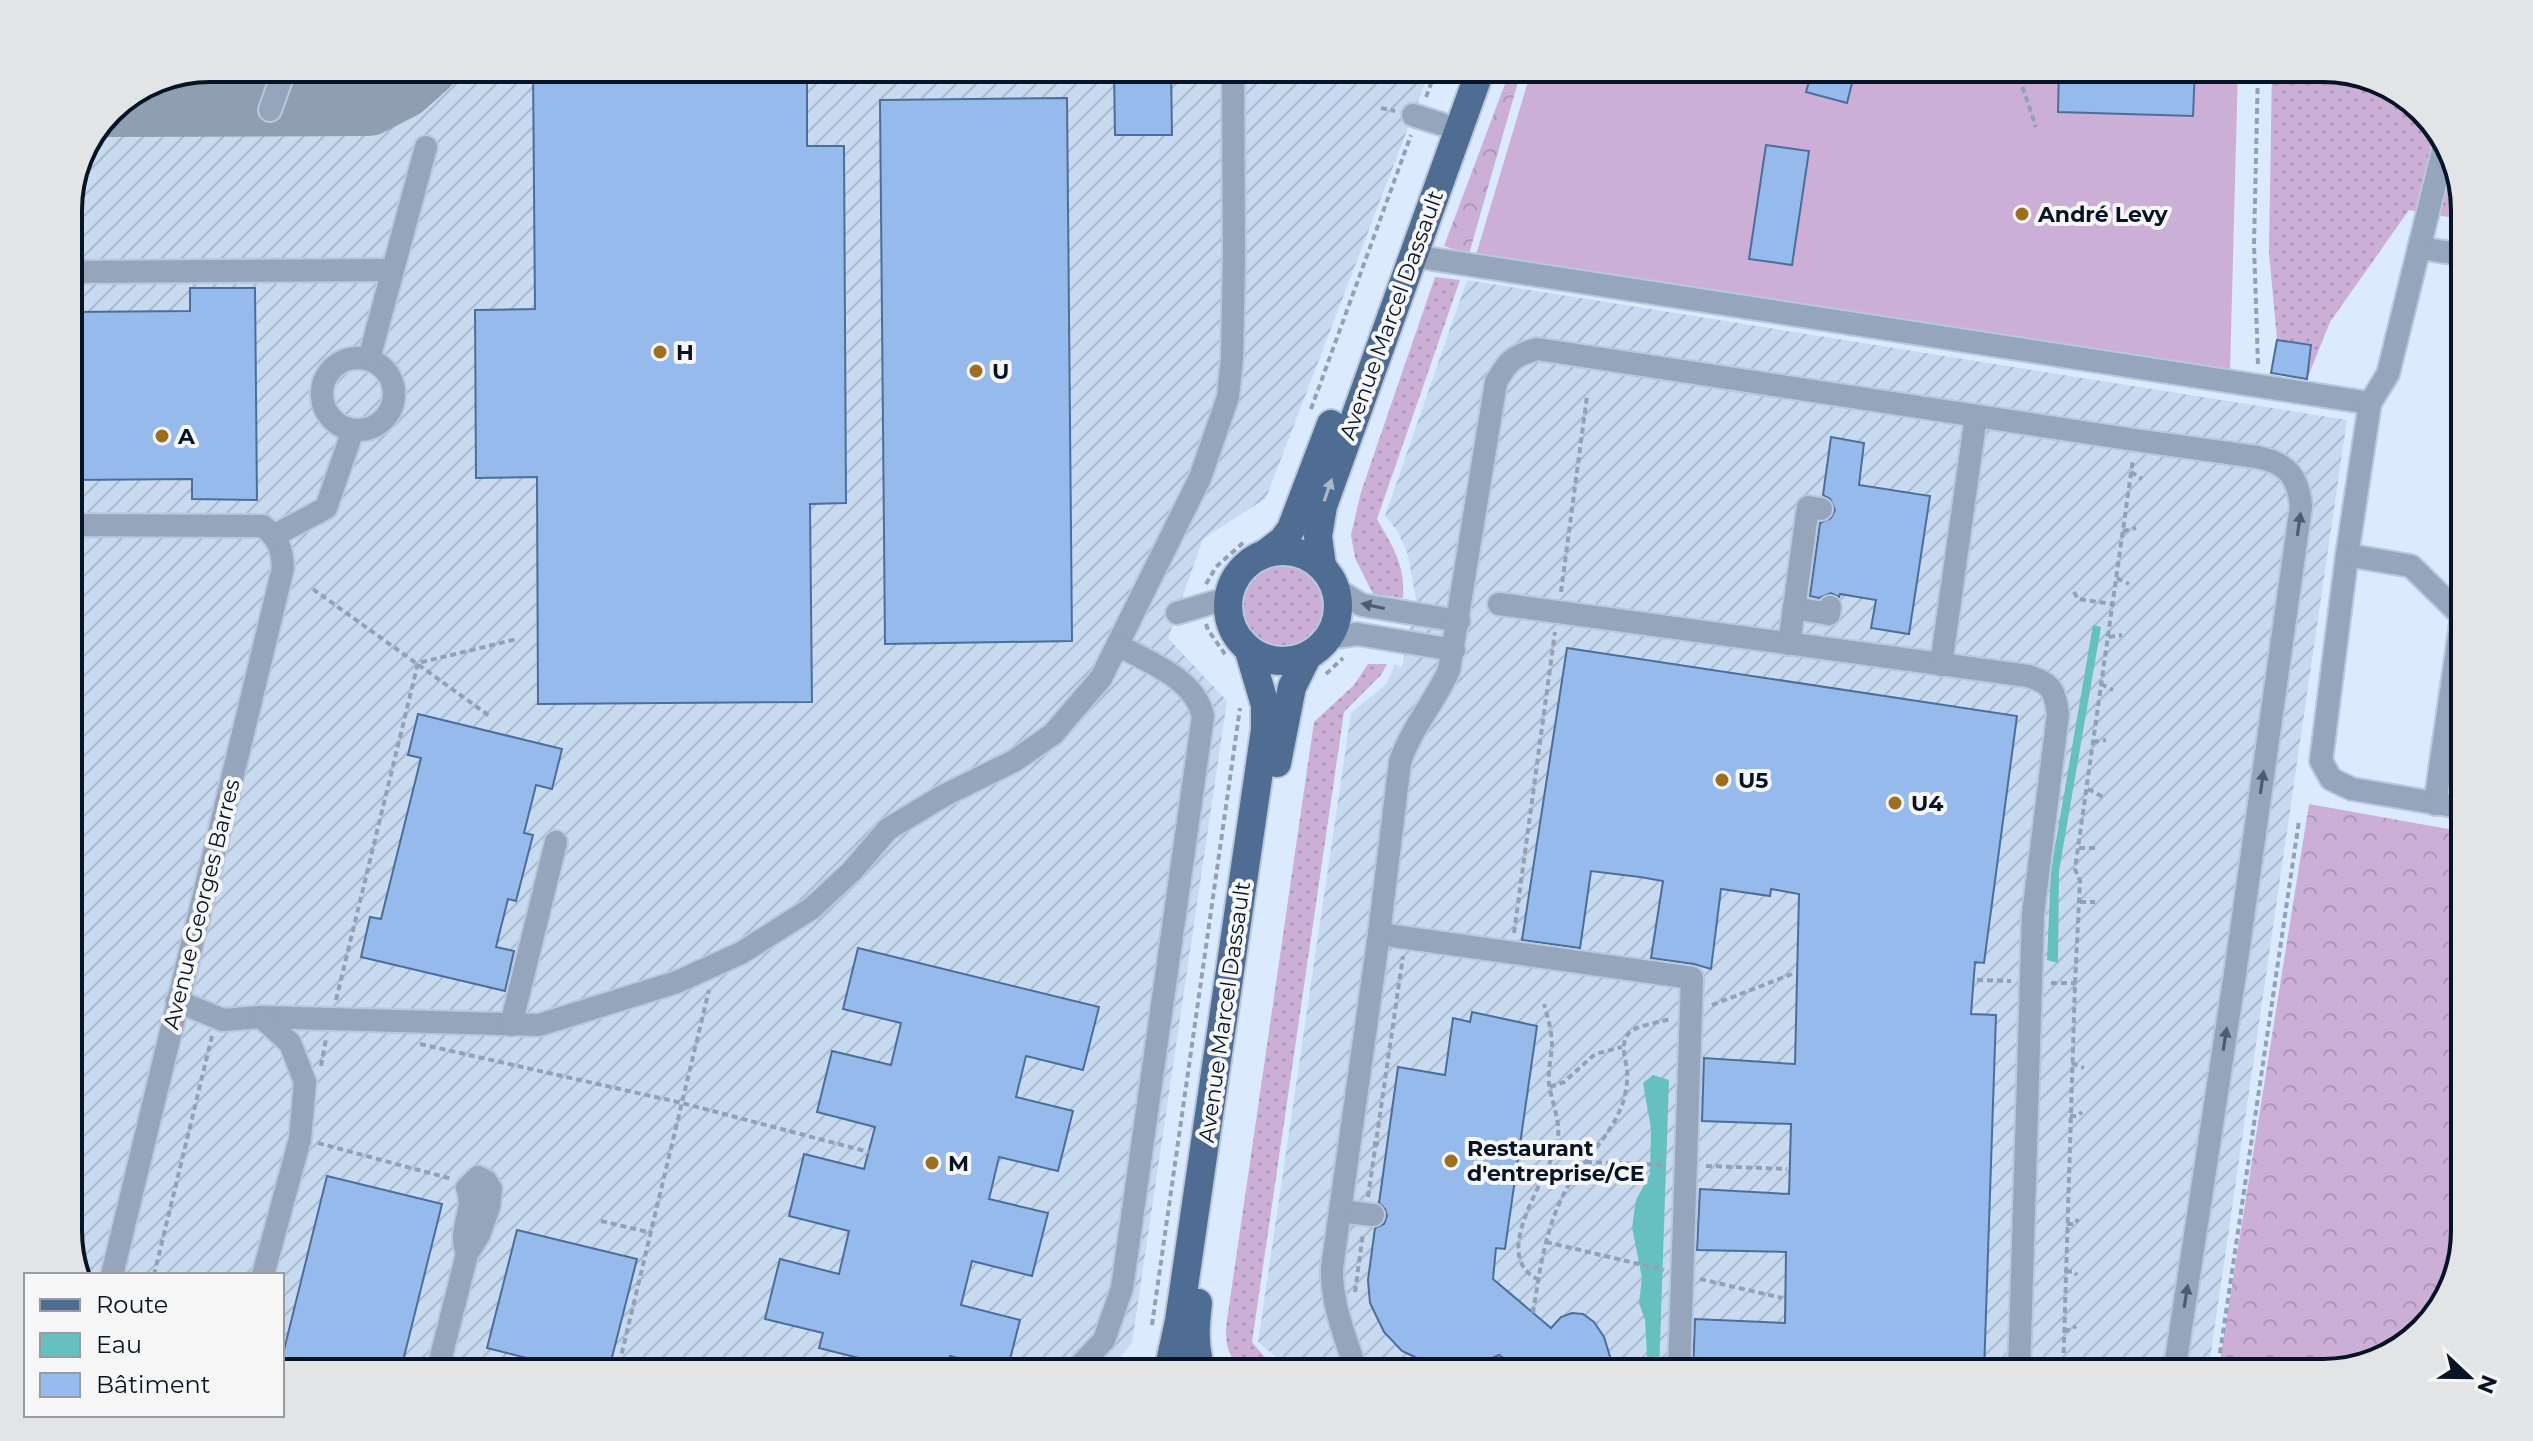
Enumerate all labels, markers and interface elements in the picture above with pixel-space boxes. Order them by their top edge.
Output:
street label: Avenue Marcel Dassault [1334,187,1449,444]
place label: André Levy [2037,201,2168,228]
marker: André Levy [2013,205,2031,223]
place label: H [676,339,694,366]
marker: H [651,343,669,361]
place label: U [992,358,1009,385]
marker: U [967,362,985,380]
place label: A [177,423,196,450]
marker: A [153,427,171,445]
one-way arrow [1323,477,1335,501]
one-way arrow [2293,511,2306,536]
one-way arrow [1360,599,1385,612]
place label: U5 [1738,767,1768,794]
one-way arrow [2256,769,2269,794]
marker: U5 [1713,771,1731,789]
street label: Avenue Georges Barres [157,776,246,1032]
place label: U4 [1911,790,1944,817]
marker: U4 [1886,794,1904,812]
street label: Avenue Marcel Dassault [1193,880,1256,1144]
one-way arrow [2219,1026,2232,1051]
place label: Restaurant d'entreprise/CE [1467,1135,1644,1187]
place label: M [948,1150,969,1177]
marker: Restaurant d'entreprise/CE [1442,1152,1460,1170]
marker: M [923,1154,941,1172]
legend [24,1273,284,1417]
one-way arrow [2180,1283,2193,1308]
text: Route [96,1290,168,1319]
text: Eau [96,1330,142,1359]
north arrow [2429,1337,2509,1417]
text: Bâtiment [96,1370,211,1399]
text: N [2471,1371,2503,1398]

